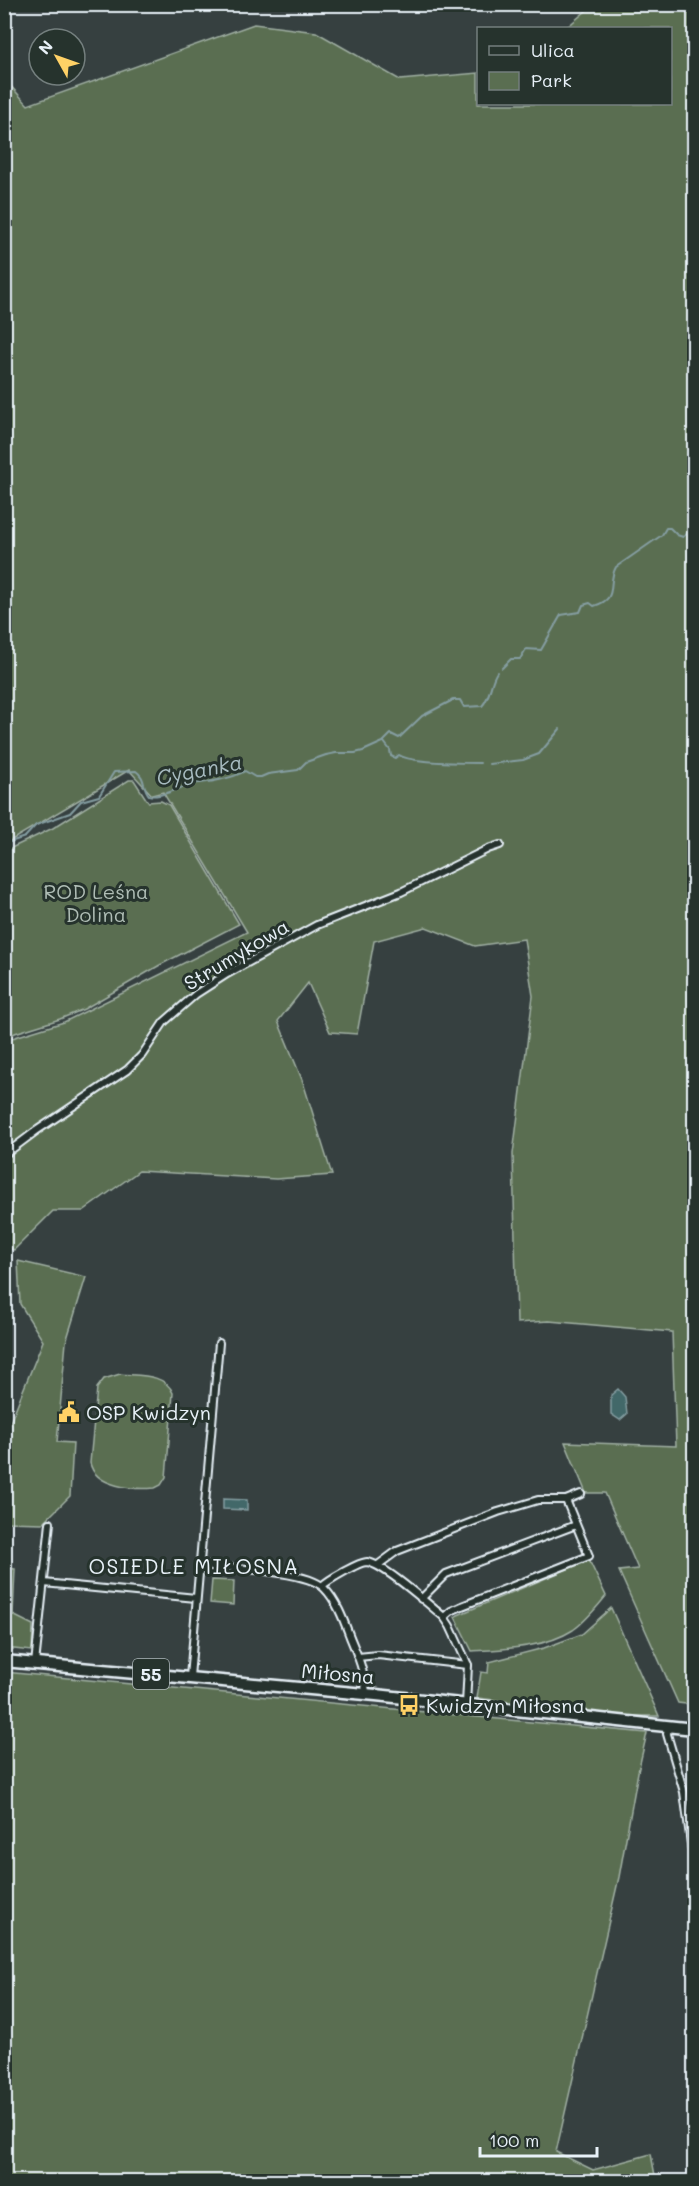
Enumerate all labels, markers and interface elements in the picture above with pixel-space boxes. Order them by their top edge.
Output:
north arrow [27,27,87,87]
legend [477,27,672,105]
text: N [33,36,57,58]
text: Ulica [531,38,575,62]
text: Park [531,68,572,92]
water label: Cyganka [154,747,244,791]
park label: ROD Leśna Dolina [44,878,148,927]
street label: Strumykowa [179,912,293,996]
place label: OSP Kwidzyn [86,1399,211,1425]
public building icon: OSP Kwidzyn [57,1400,81,1424]
district label: OSIEDLE MIŁOSNA [88,1552,300,1579]
street label: Miłosna [300,1657,376,1689]
road number: 55 [133,1659,169,1689]
place label: Kwidzyn Miłosna [426,1692,585,1718]
bus stop icon: Kwidzyn Miłosna [397,1693,421,1717]
scale bar [480,2120,597,2158]
text: 100 m [489,2128,539,2152]

